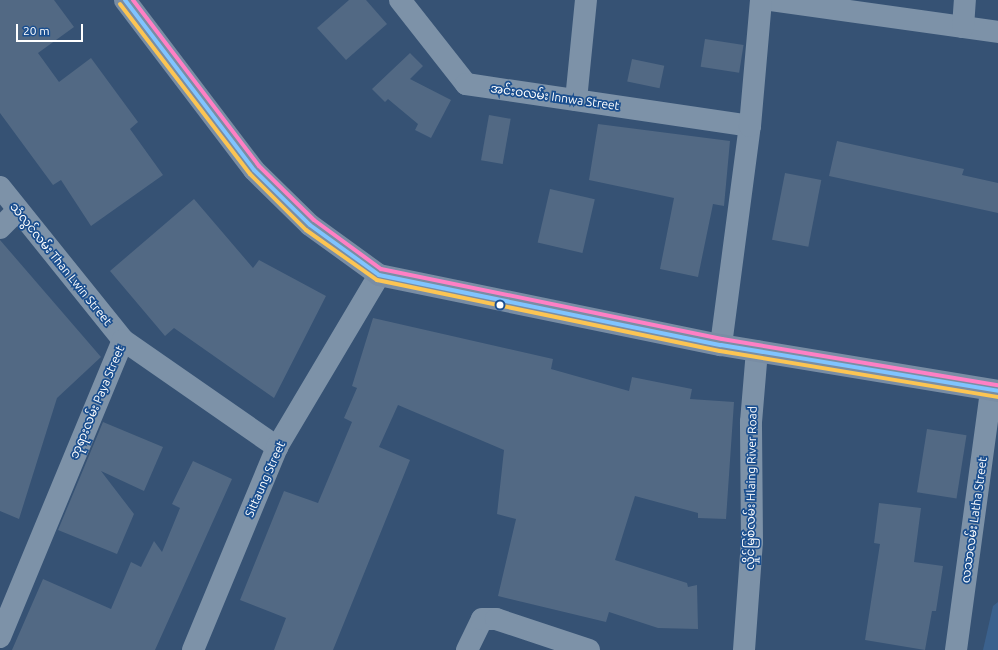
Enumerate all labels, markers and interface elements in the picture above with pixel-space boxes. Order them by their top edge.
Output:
scale bar [18,16,85,42]
text: 20 m [23,24,50,37]
street label: အင်းဝလမ်း Innwa Street [490,81,620,113]
street label: သံလွင်လမ်း Than Lwin Street [7,200,115,328]
unlabelled marker [495,300,505,310]
street label: ဘုရားလမ်း Paya Street [67,343,127,461]
street label: လှိုင်မြစ်လမ်း Hlaing River Road [742,406,760,570]
street label: Sittaung Street [242,439,288,519]
street label: လသာလမ်း Latha Street [958,456,990,584]

